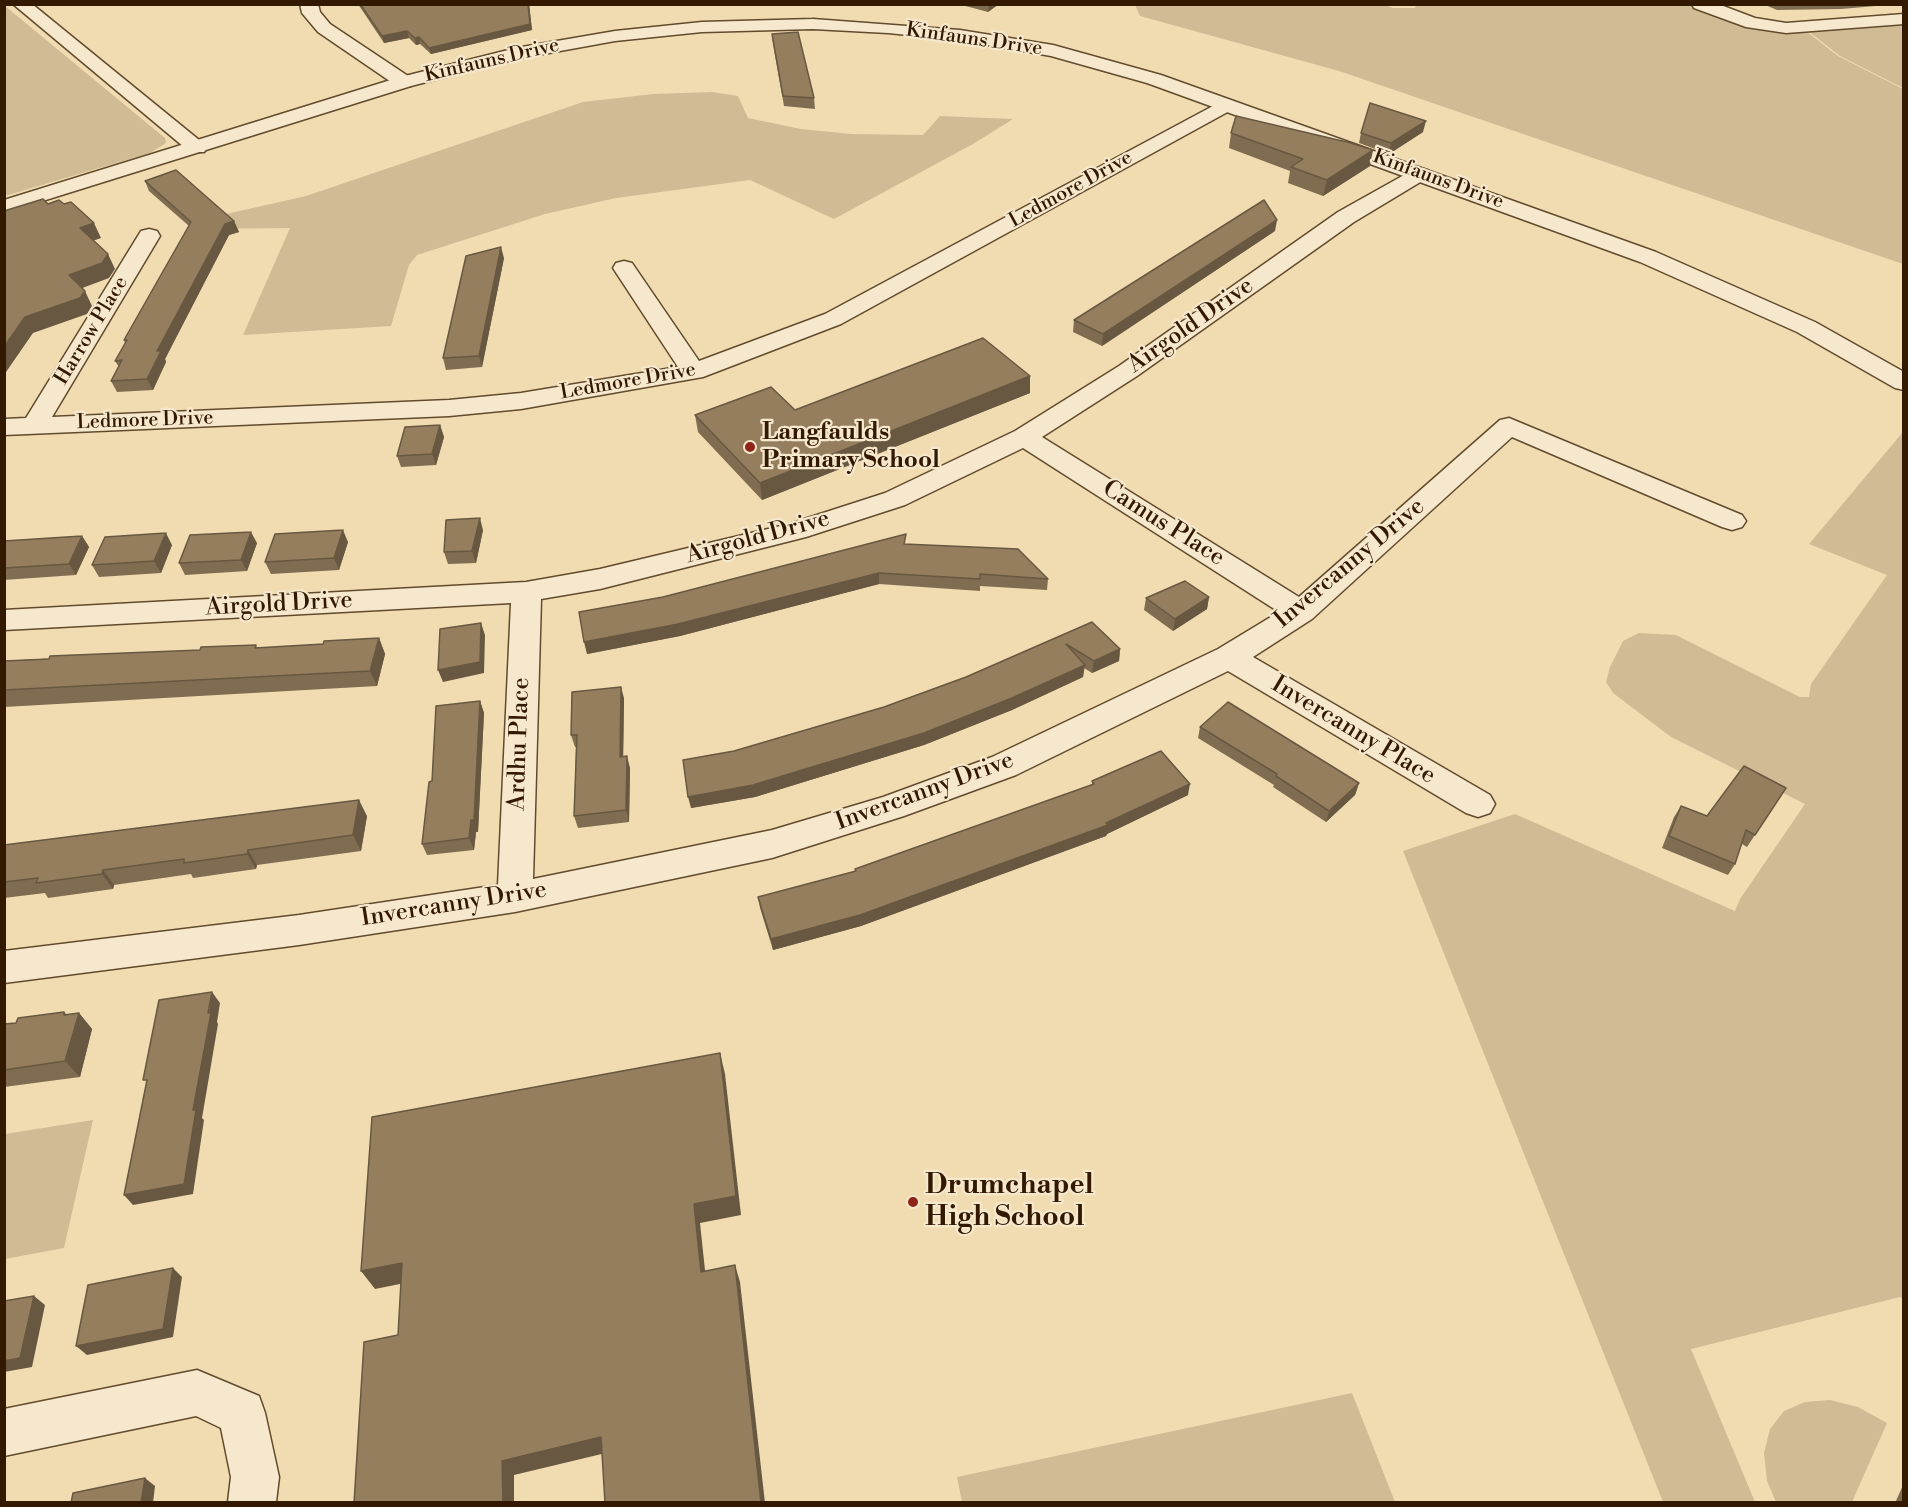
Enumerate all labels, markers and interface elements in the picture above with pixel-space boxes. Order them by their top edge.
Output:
street label: Kinfauns Drive [904,19,1044,61]
street label: Kinfauns Drive [422,34,562,88]
street label: Kinfauns Drive [1369,145,1507,215]
street label: Ledmore Drive [1005,146,1137,234]
street label: Harrow Place [50,272,134,390]
street label: Airgold Drive [1122,272,1260,380]
street label: Ledmore Drive [558,358,698,406]
street label: Ledmore Drive [76,407,214,435]
place label: Langfaulds Primary School [762,419,940,475]
marker: Langfaulds Primary School [743,440,757,454]
street label: Camus Place [1097,475,1229,573]
street label: Invercanny Drive [1269,493,1431,635]
street label: Airgold Drive [683,505,833,571]
street label: Airgold Drive [205,587,353,623]
street label: Invercanny Place [1266,671,1440,791]
street label: Ardhu Place [503,677,537,811]
street label: Invercanny Drive [832,746,1018,838]
street label: Invercanny Drive [359,876,549,934]
place label: Drumchapel High School [925,1169,1094,1235]
marker: Drumchapel High School [906,1195,920,1209]

